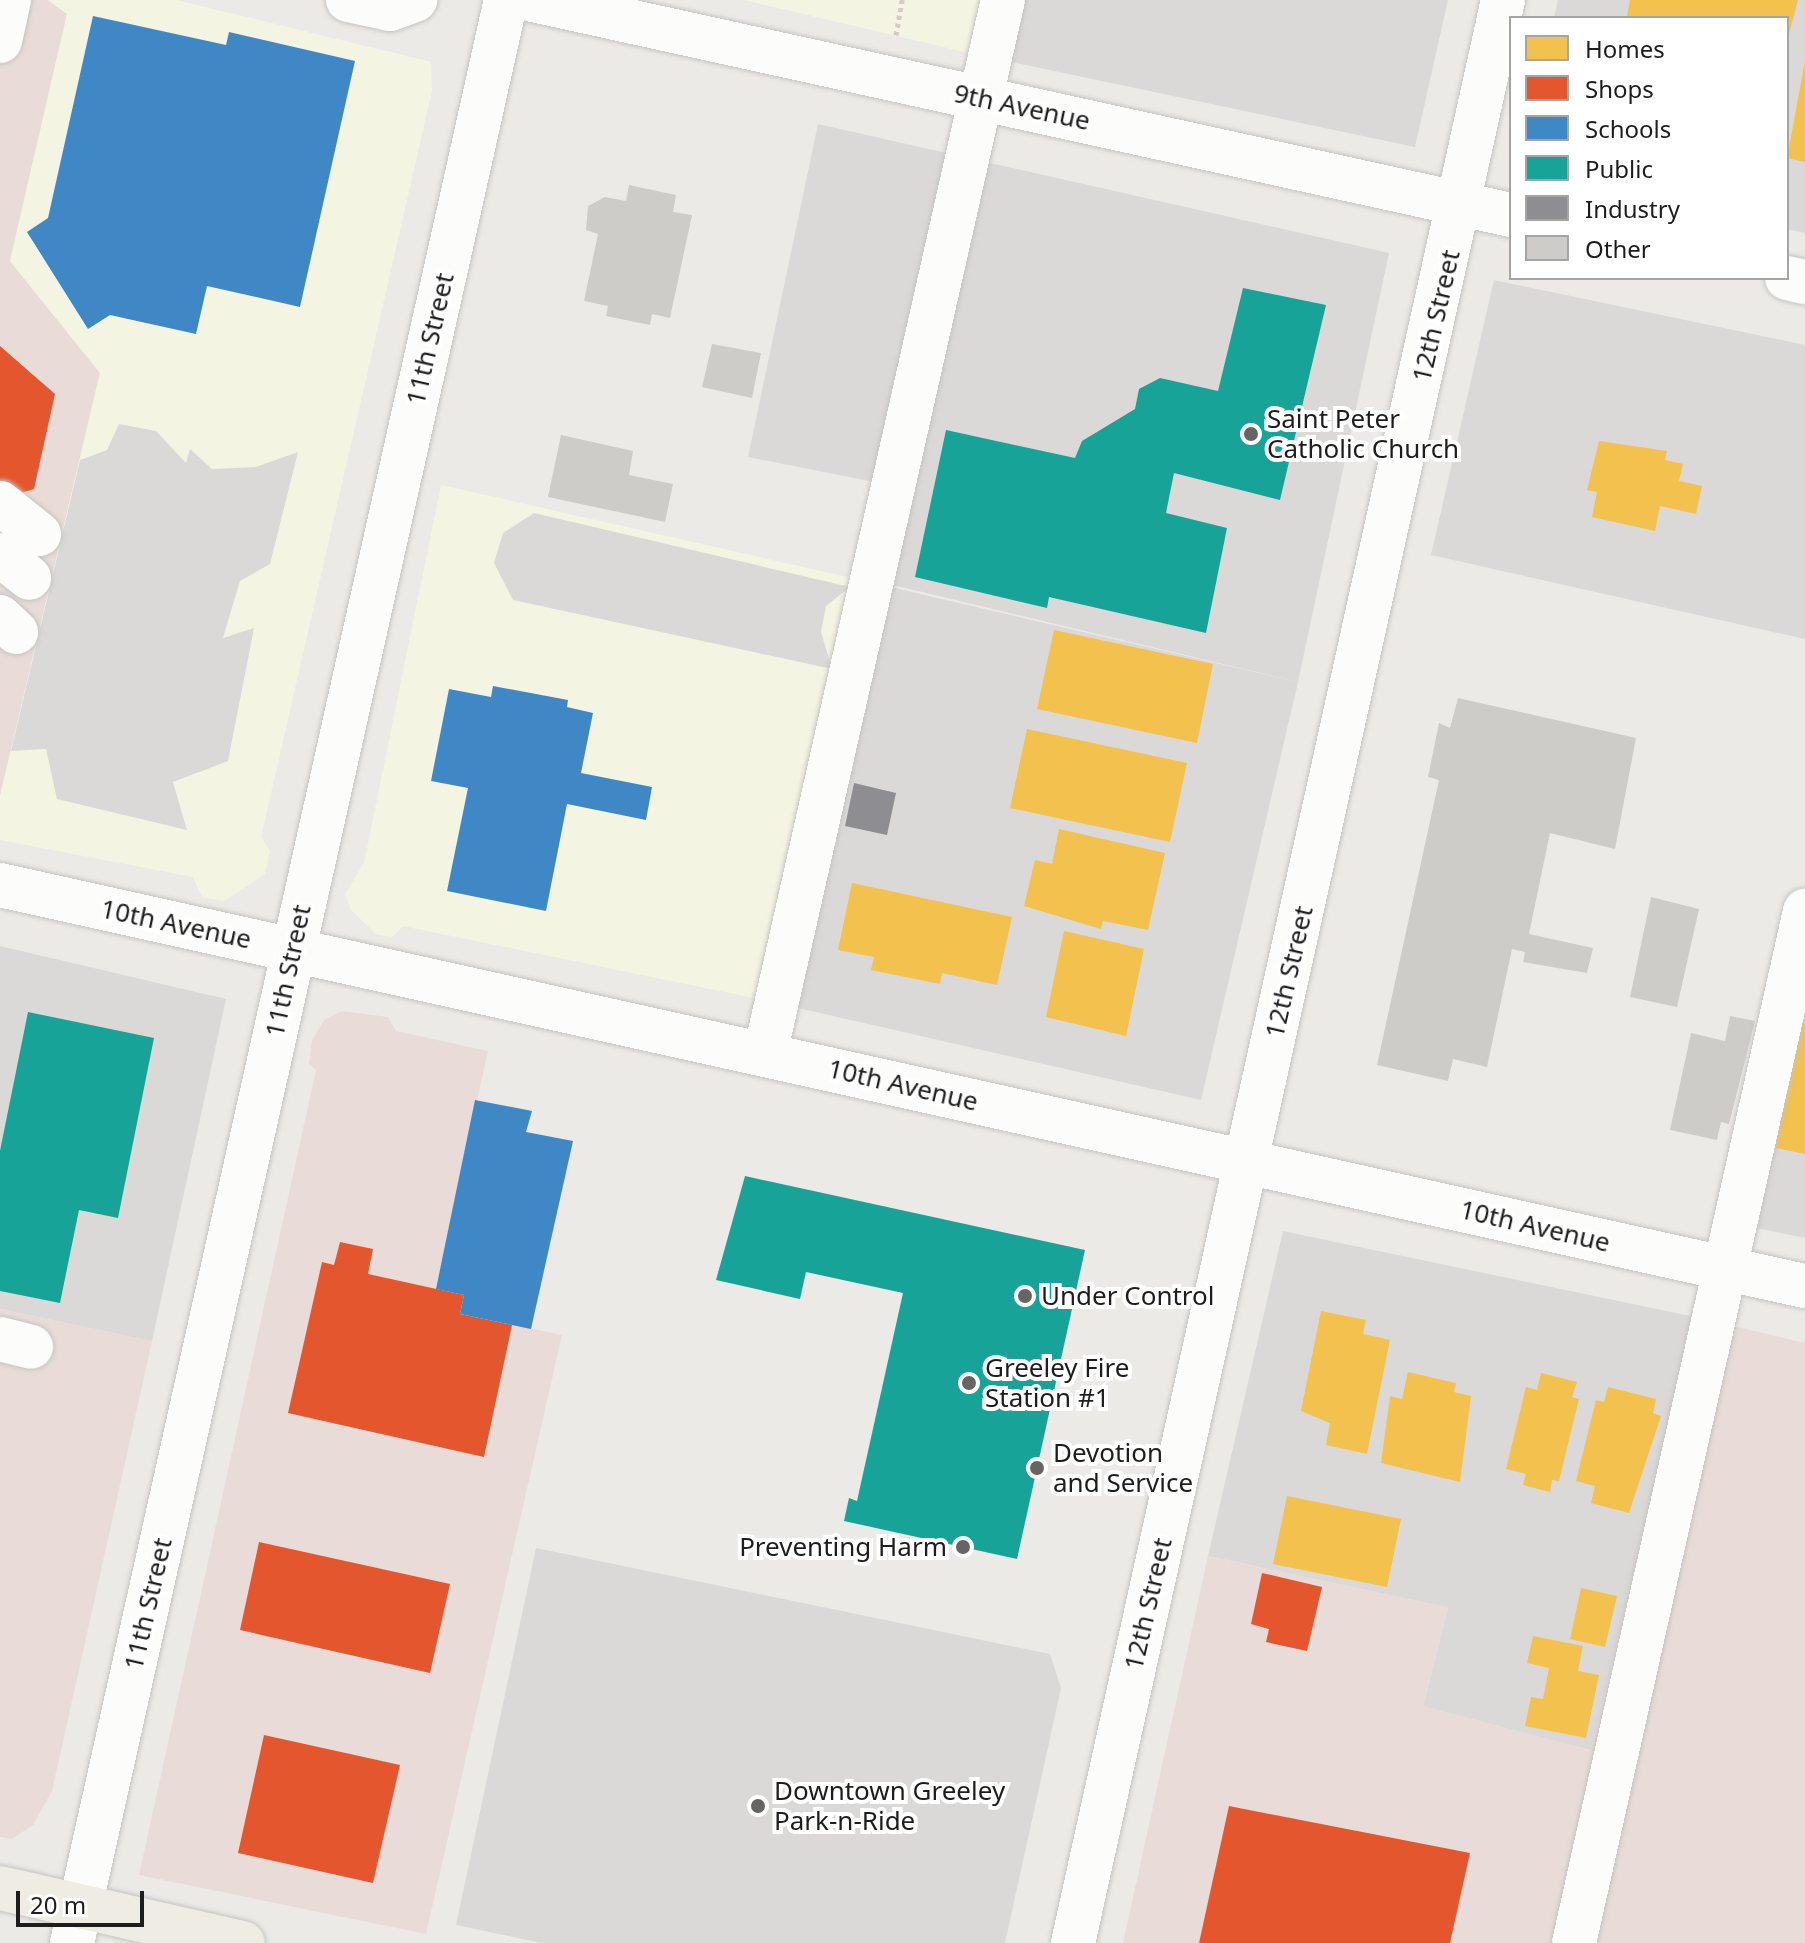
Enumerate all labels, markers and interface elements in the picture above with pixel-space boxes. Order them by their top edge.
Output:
legend [1509,16,1789,280]
text: Homes [1585,32,1665,65]
text: Shops [1585,72,1654,105]
street label: 9th Avenue [951,77,1093,137]
text: Schools [1585,112,1671,145]
text: Public [1585,152,1653,185]
text: Industry [1585,192,1680,225]
text: Other [1585,232,1651,265]
street label: 12th Street [1406,247,1466,385]
street label: 11th Street [400,270,460,408]
place label: Saint Peter Catholic Church [1267,403,1459,464]
marker: Saint Peter Catholic Church [1242,425,1260,443]
street label: 10th Avenue [98,893,254,955]
street label: 11th Street [259,902,317,1040]
street label: 12th Street [1259,903,1319,1041]
street label: 10th Avenue [825,1053,981,1117]
street label: 10th Avenue [1457,1194,1613,1258]
place label: Under Control [1041,1280,1214,1312]
marker: Under Control [1016,1287,1034,1305]
place label: Greeley Fire Station #1 [985,1352,1129,1414]
marker: Greeley Fire Station #1 [960,1374,978,1392]
place label: Devotion and Service [1053,1437,1193,1498]
marker: Devotion and Service [1028,1459,1046,1477]
place label: Preventing Harm [739,1531,947,1563]
street label: 11th Street [118,1535,178,1673]
street label: 12th Street [1118,1535,1178,1673]
marker: Preventing Harm [954,1538,972,1556]
place label: Downtown Greeley Park-n-Ride [774,1775,1005,1836]
marker: Downtown Greeley Park-n-Ride [749,1797,767,1815]
scale bar [20,1875,148,1925]
text: 20 m [30,1888,86,1921]

